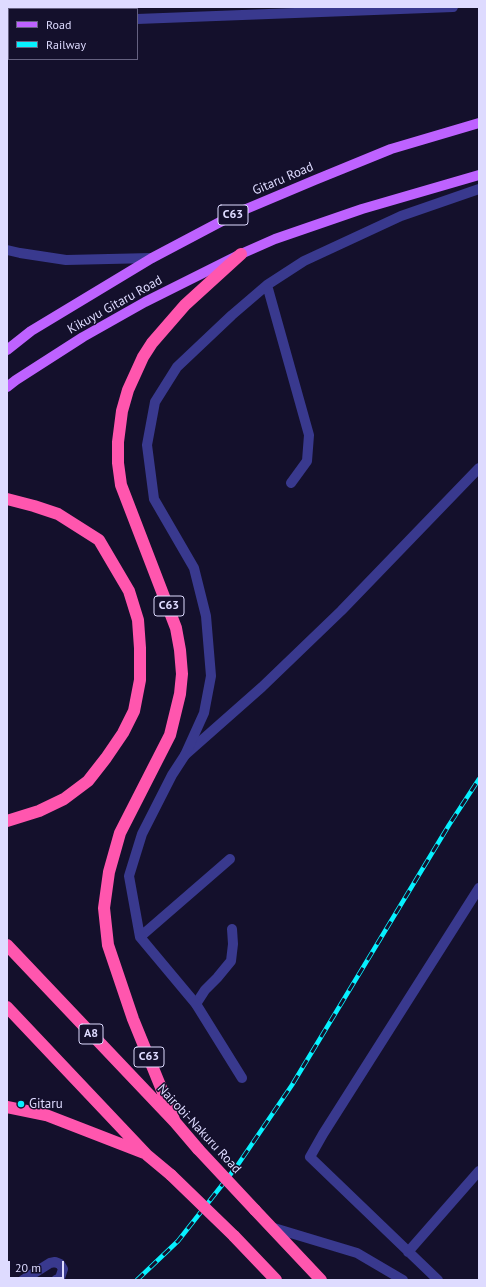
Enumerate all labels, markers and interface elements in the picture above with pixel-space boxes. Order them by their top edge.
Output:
legend [8,8,138,60]
text: Road [46,17,71,32]
text: Railway [46,37,86,52]
street label: Gitaru Road [250,159,316,199]
road number: C63 [218,205,248,225]
street label: Kikuyu Gitaru Road [65,273,165,337]
road number: C63 [154,596,184,616]
road number: A8 [79,1024,103,1044]
road number: C63 [134,1047,164,1067]
street label: Nairobi-Nakuru Road [154,1081,244,1177]
place label: Gitaru [29,1096,63,1112]
marker: Gitaru [16,1099,26,1109]
scale bar [10,1253,66,1279]
text: 20 m [15,1260,41,1275]

